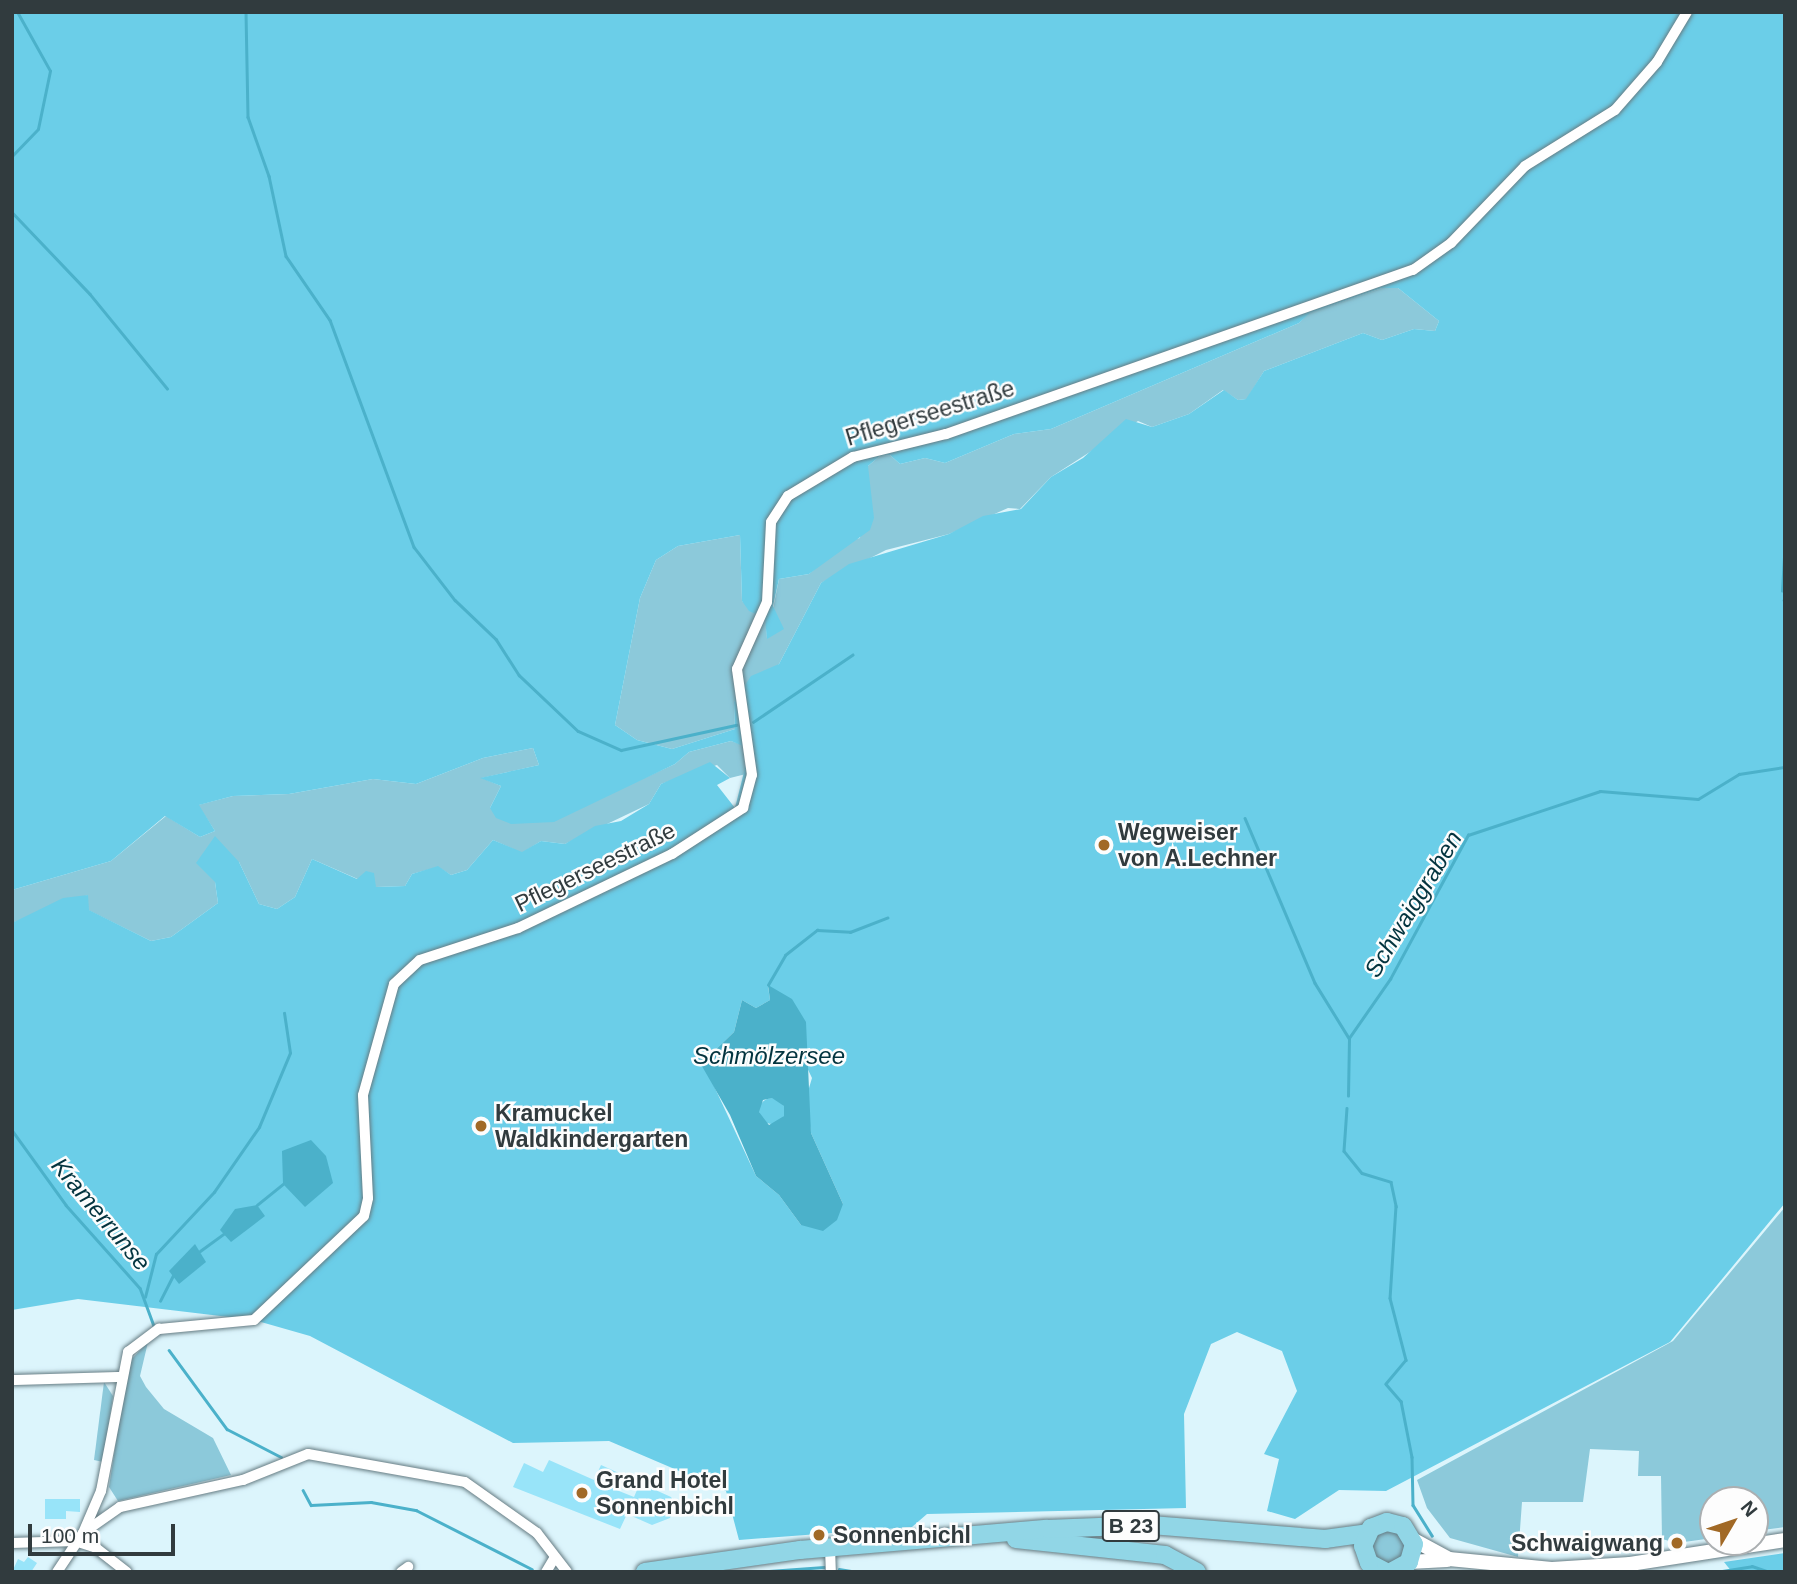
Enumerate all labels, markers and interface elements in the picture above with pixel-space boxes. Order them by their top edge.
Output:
street label: Pflegerseestraße [842,374,1018,452]
street label: Pflegerseestraße [510,816,680,918]
place label: Wegweiser von A.Lechner [1118,818,1278,872]
water label: Schwaiggraben [1358,826,1468,982]
marker: Wegweiser von A.Lechner [1096,837,1112,853]
water label: Schmölzersee [693,1042,845,1070]
place label: Kramuckel Waldkindergarten [495,1099,688,1153]
marker: Kramuckel Waldkindergarten [473,1118,489,1134]
water label: Kramerrunse [45,1152,157,1276]
place label: Grand Hotel Sonnenbichl [596,1466,734,1520]
marker: Grand Hotel Sonnenbichl [574,1485,590,1501]
north arrow [1699,1486,1769,1556]
text: N [1737,1497,1762,1521]
road number: B 23 [1101,1508,1161,1544]
scale bar [32,1510,178,1554]
place label: Sonnenbichl [833,1521,971,1549]
text: 100 m [41,1524,99,1547]
marker: Sonnenbichl [811,1527,827,1543]
place label: Schwaigwang [1511,1529,1663,1557]
marker: Schwaigwang [1669,1535,1685,1551]

